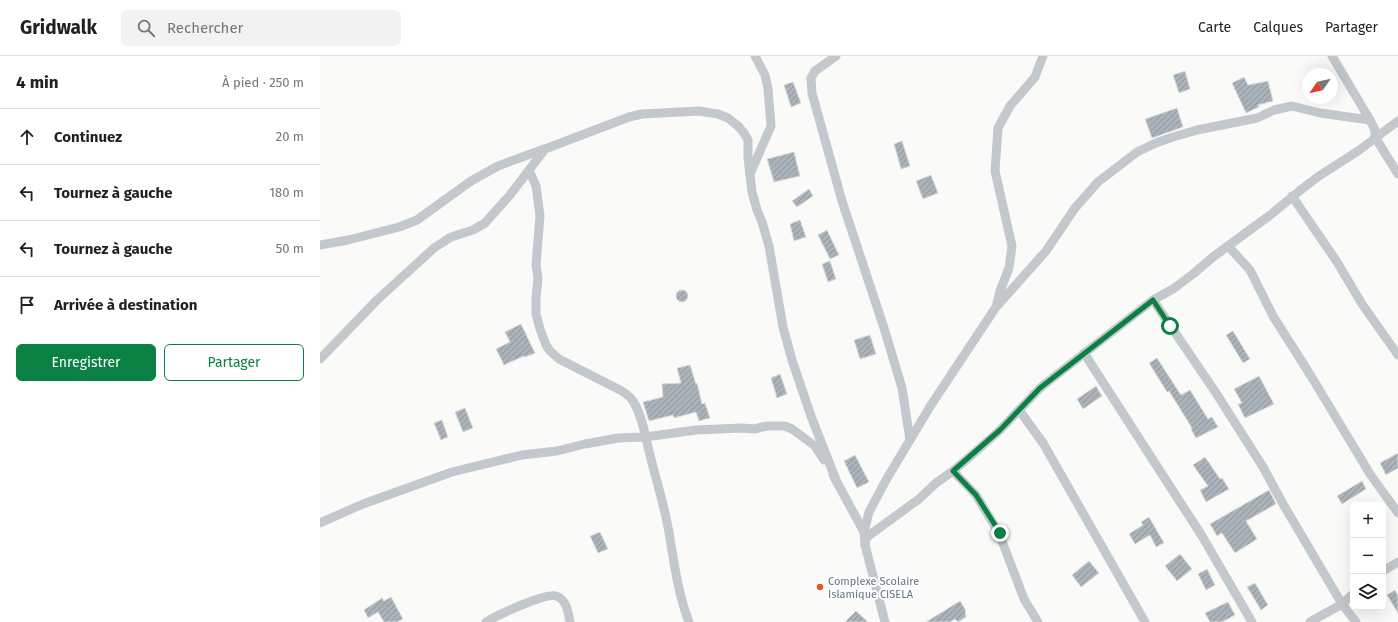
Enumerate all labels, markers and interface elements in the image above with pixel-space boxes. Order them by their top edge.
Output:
search box [121,10,401,46]
text: Gridwalk [20,16,97,39]
icon: search [135,17,157,39]
text: Rechercher [167,19,243,37]
text: Carte [1198,19,1231,36]
text: Calques [1253,19,1303,36]
text: Partager [1325,19,1378,36]
north arrow [1302,68,1338,104]
text: 4 min [16,72,59,93]
text: À pied · 250 m [222,75,304,90]
icon: ahead [16,126,38,148]
text: Continuez [54,128,122,146]
text: 20 m [276,129,304,144]
icon: left [16,182,38,204]
text: Tournez à gauche [54,184,173,202]
text: 180 m [269,185,304,200]
icon: left [16,238,38,260]
text: Tournez à gauche [54,240,173,258]
text: 50 m [276,241,304,256]
icon: arrive [16,294,38,316]
text: Arrivée à destination [54,296,197,314]
route start [1161,317,1179,335]
button: Enregistrer [16,344,156,381]
button: Partager [164,344,304,381]
map controls [1350,502,1386,610]
button: + [1350,502,1386,538]
route end [991,524,1009,542]
button: − [1350,538,1386,574]
button: layers [1350,574,1386,610]
place label: Complexe Scolaire Islamique CISELA [828,575,919,601]
marker: Complexe Scolaire Islamique CISELA [815,582,825,592]

